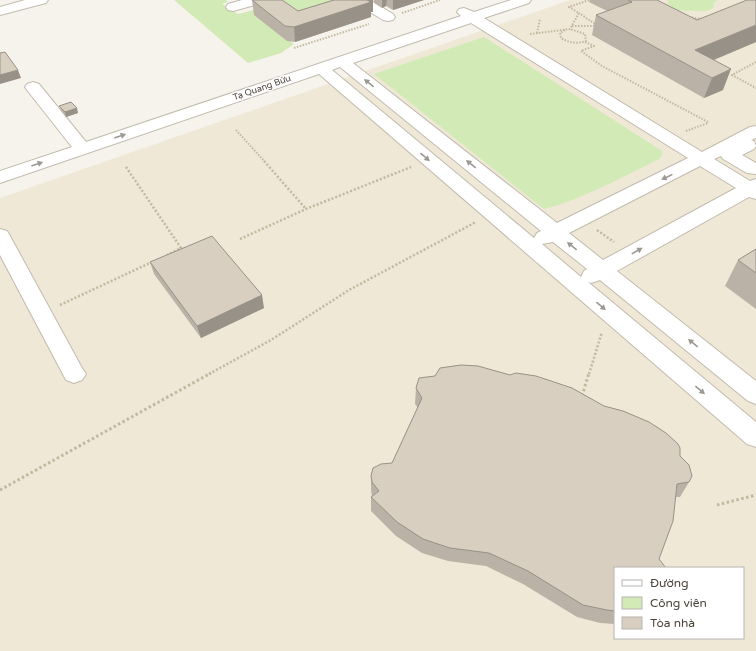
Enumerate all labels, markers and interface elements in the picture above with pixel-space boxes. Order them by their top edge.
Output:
street label: Tạ Quang Bửu [232,73,292,103]
one-way arrow [364,79,375,87]
one-way arrow [114,133,126,139]
one-way arrow [420,153,430,162]
one-way arrow [465,160,476,169]
one-way arrow [31,161,43,167]
one-way arrow [662,174,673,180]
one-way arrow [567,241,578,250]
one-way arrow [631,248,643,255]
one-way arrow [596,302,606,311]
one-way arrow [687,338,698,347]
one-way arrow [695,386,706,395]
legend [614,567,744,639]
text: Đường [650,576,689,590]
text: Công viên [650,596,707,610]
text: Tòa nhà [650,616,695,630]

